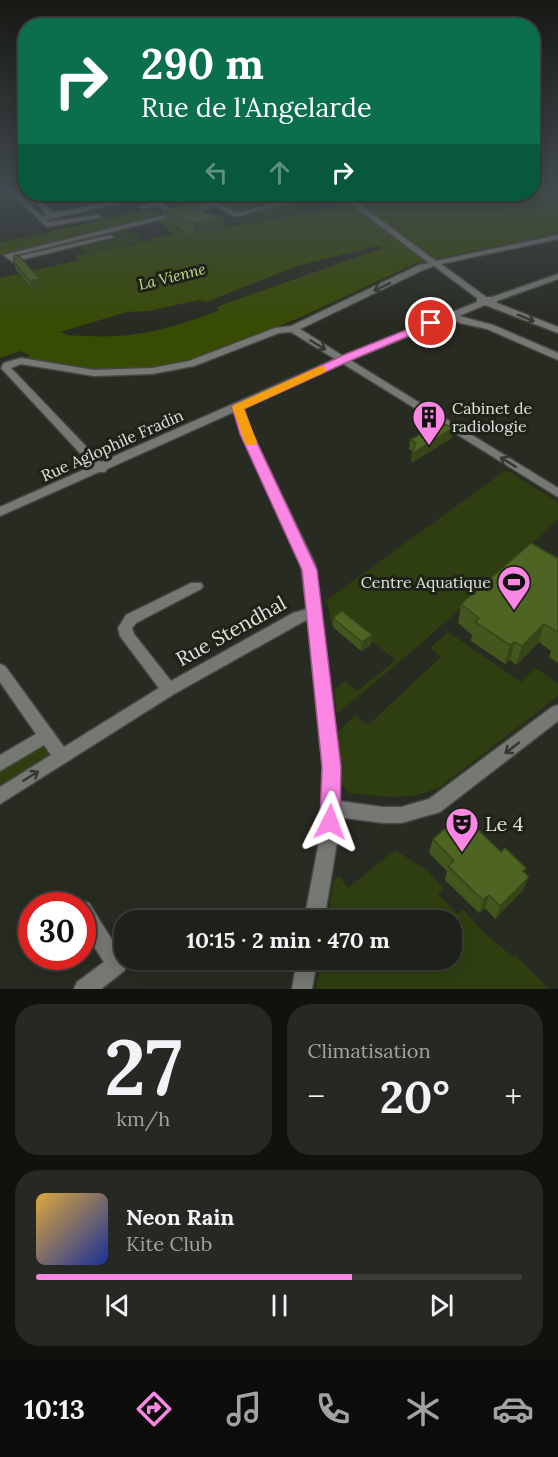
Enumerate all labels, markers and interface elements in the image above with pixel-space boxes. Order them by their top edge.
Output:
text: 290 m [141,37,264,91]
icon: right [42,42,120,120]
text: Rue de l'Angelarde [141,90,372,124]
icon: left [200,156,233,189]
icon: ahead [263,156,296,189]
icon: right [326,156,359,189]
water label: La Vienne [136,259,207,294]
one-way arrow [373,281,391,293]
pin [405,297,456,348]
icon: arrive [414,306,447,339]
one-way arrow [516,313,535,324]
one-way arrow [309,339,326,351]
place label: Cabinet de radiologie [452,398,532,436]
building icon: Cabinet de radiologie [411,399,447,446]
street label: Rue Aglophile Fradin [38,404,187,485]
one-way arrow [500,455,517,467]
sports icon: Centre Aquatique [496,564,532,611]
place label: Centre Aquatique [361,572,491,592]
street label: Rue Stendhal [171,590,290,671]
one-way arrow [504,741,520,754]
one-way arrow [22,770,39,782]
position arrow [298,790,362,854]
theatre icon: Le 4 [444,806,480,853]
place label: Le 4 [485,811,524,836]
speed limit sign: 30 [18,892,96,970]
text: 10:15 · 2 min · 470 m [186,926,390,954]
text: 27 [104,1017,182,1116]
text: Climatisation [308,1038,431,1063]
text: 20° [380,1068,450,1125]
text: − [308,1075,325,1117]
text: + [504,1075,522,1117]
text: km/h [116,1106,170,1131]
text: Neon Rain [126,1203,234,1231]
text: Kite Club [126,1231,212,1256]
icon: previous [101,1289,134,1322]
icon: pause [263,1289,296,1322]
icon: next [425,1289,458,1322]
icon: directions [133,1388,175,1430]
icon: music [223,1388,265,1430]
icon: phone [312,1388,354,1430]
icon: climate [402,1388,444,1430]
icon: car [492,1388,534,1430]
text: 10:13 [24,1392,85,1426]

